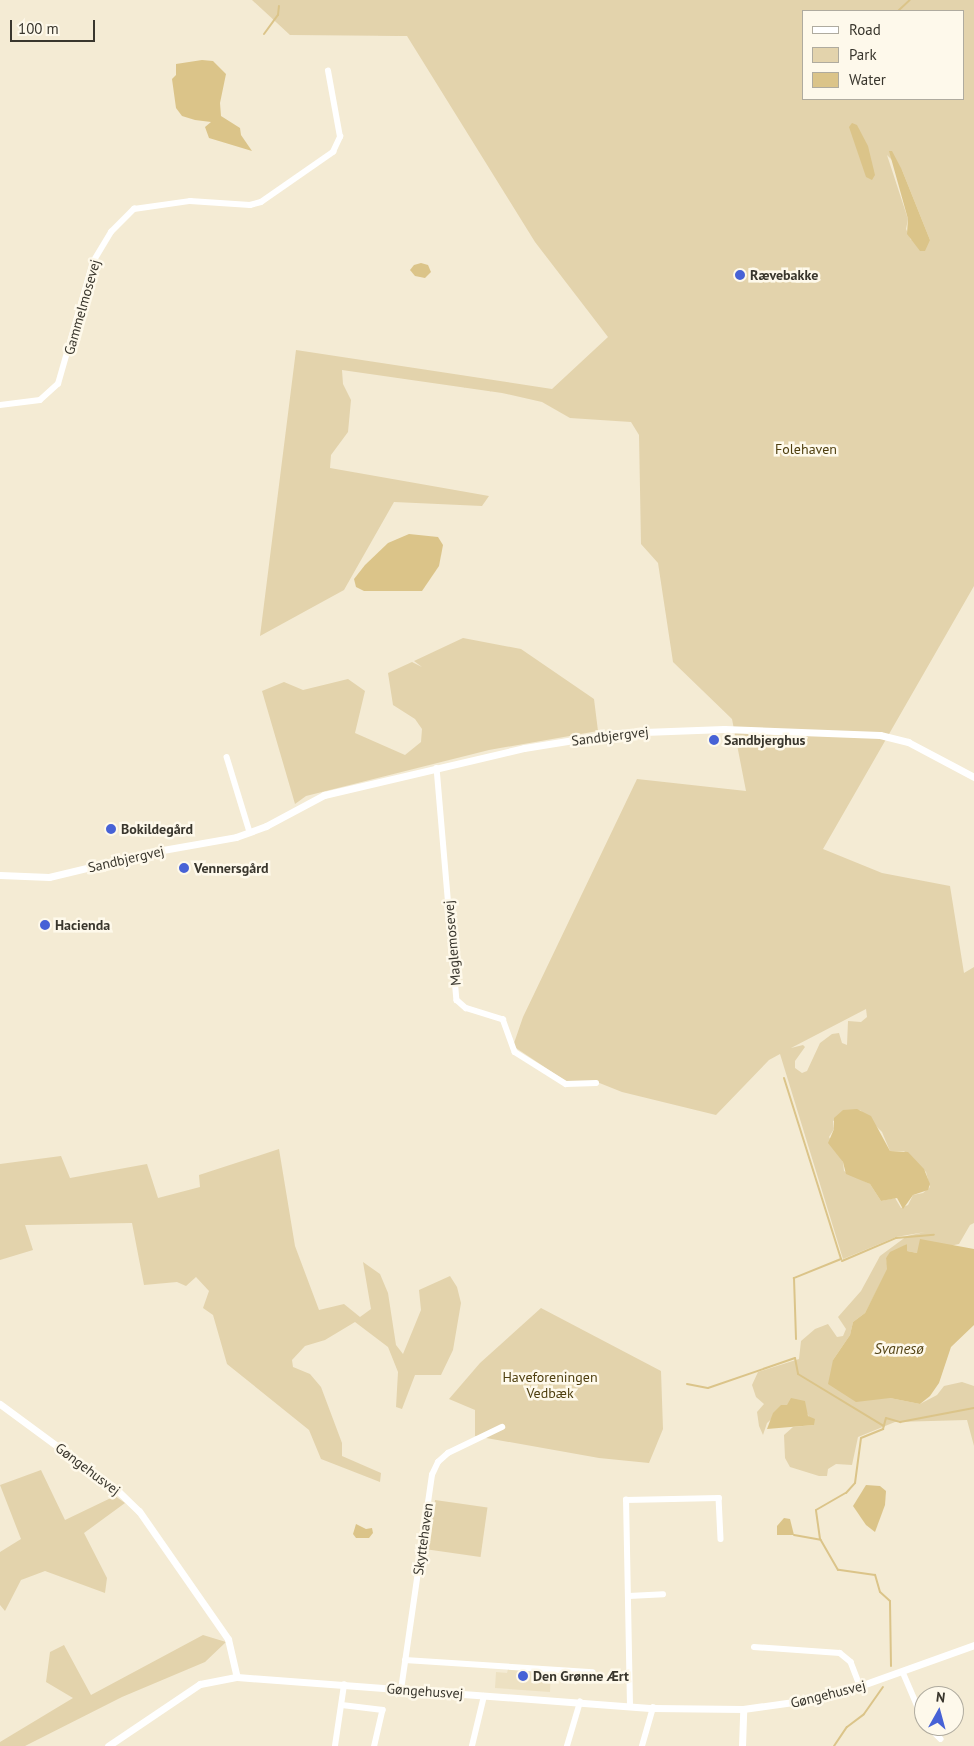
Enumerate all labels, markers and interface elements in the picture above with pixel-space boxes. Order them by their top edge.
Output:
scale bar [12,10,98,42]
legend [802,10,964,100]
text: 100 m [18,19,59,38]
text: Road [849,20,881,39]
text: Park [849,45,877,64]
text: Water [849,70,886,89]
street label: Gammelmosevej [60,257,104,357]
place label: Rævebakke [750,267,818,283]
marker: Rævebakke [734,269,746,281]
park label: Folehaven [775,441,837,457]
street label: Sandbjergvej [570,723,650,749]
place label: Sandbjerghus [724,732,805,748]
marker: Sandbjerghus [708,734,720,746]
place label: Bokildegård [121,821,193,837]
marker: Bokildegård [105,823,117,835]
street label: Sandbjergvej [86,842,166,876]
place label: Vennersgård [194,860,269,876]
marker: Vennersgård [178,862,190,874]
street label: Maglemosevej [440,900,464,986]
place label: Hacienda [55,917,110,933]
marker: Hacienda [39,919,51,931]
water label: Svanesø [874,1340,924,1358]
park label: Haveforeningen Vedbæk [502,1369,598,1401]
street label: Gøngehusvej [52,1439,124,1499]
street label: Skyttehaven [410,1502,436,1576]
place label: Den Grønne Ært [533,1668,629,1684]
marker: Den Grønne Ært [517,1670,529,1682]
street label: Gøngehusvej [789,1677,867,1711]
street label: Gøngehusvej [386,1680,464,1702]
north arrow [914,1686,964,1736]
text: N [935,1688,946,1707]

